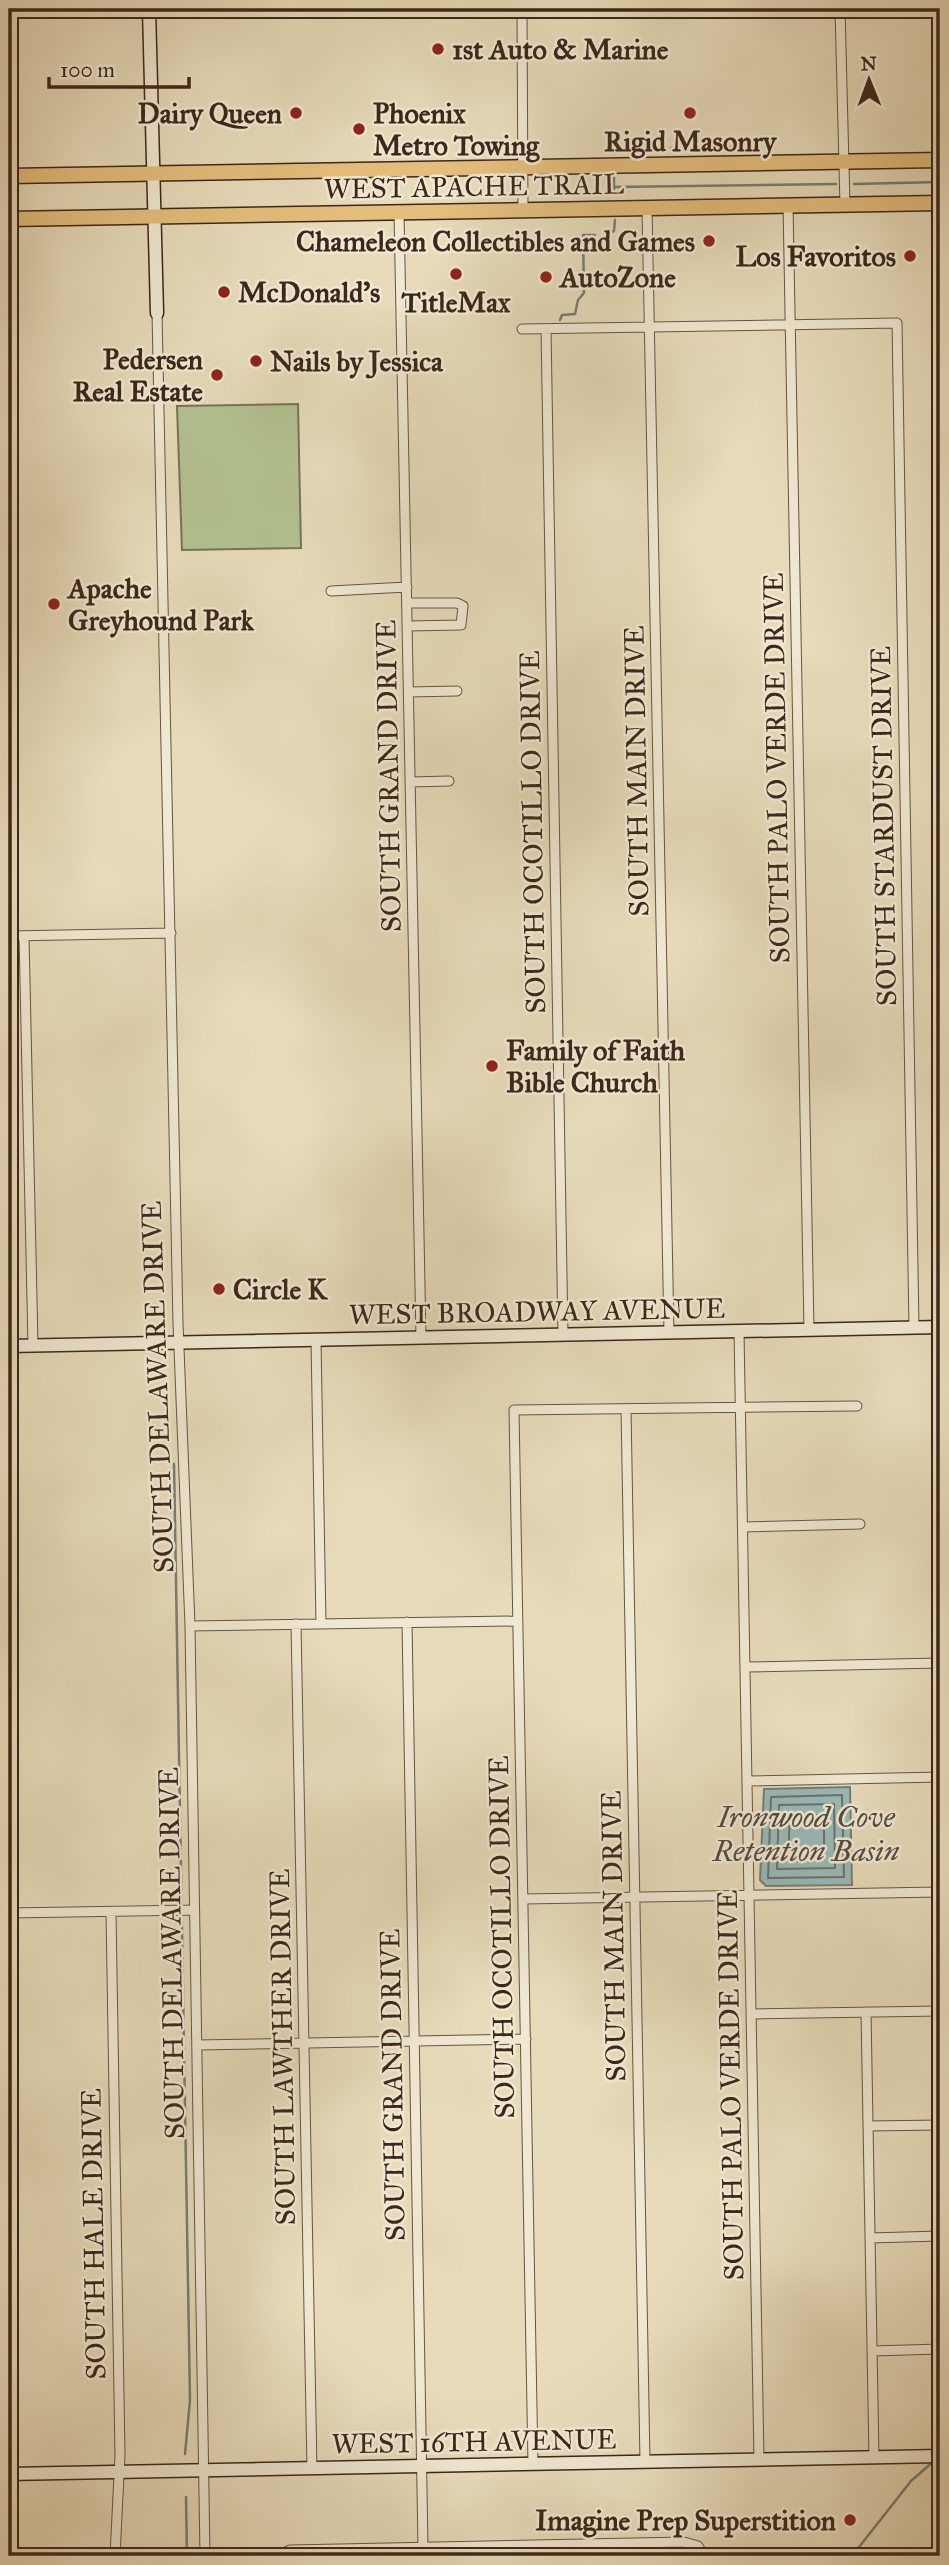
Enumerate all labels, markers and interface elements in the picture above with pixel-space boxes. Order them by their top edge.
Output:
place label: 1st Auto & Marine [452,32,669,67]
marker: 1st Auto & Marine [430,41,446,57]
scale bar [49,46,189,90]
north arrow [834,46,904,116]
text: N [860,52,877,75]
text: 100 m [60,57,115,83]
place label: Dairy Queen [138,96,282,131]
place label: Phoenix Metro Towing [373,96,540,163]
marker: Dairy Queen [288,105,304,121]
marker: Rigid Masonry [682,105,698,121]
marker: Phoenix Metro Towing [351,121,367,137]
place label: Rigid Masonry [604,124,777,159]
street label: WEST APACHE TRAIL [324,166,625,207]
place label: Chameleon Collectibles and Games [296,224,695,259]
marker: Chameleon Collectibles and Games [701,233,717,249]
place label: Los Favoritos [736,239,896,274]
marker: Los Favoritos [902,248,918,264]
place label: AutoZone [558,260,676,295]
marker: TitleMax [448,266,464,282]
marker: AutoZone [538,269,554,285]
place label: McDonald's [238,275,380,310]
marker: McDonald's [216,284,232,300]
place label: TitleMax [402,285,511,320]
place label: Pedersen Real Estate [73,342,203,409]
place label: Nails by Jessica [270,344,444,379]
marker: Nails by Jessica [248,353,264,369]
marker: Pedersen Real Estate [209,367,225,383]
place label: Apache Greyhound Park [66,571,255,638]
street label: SOUTH PALO VERDE DRIVE [756,572,797,964]
marker: Apache Greyhound Park [46,596,62,612]
street label: SOUTH GRAND DRIVE [368,619,409,933]
street label: SOUTH MAIN DRIVE [616,625,657,917]
street label: SOUTH STARDUST DRIVE [863,646,904,1006]
street label: SOUTH OCOTILLO DRIVE [512,650,553,1014]
place label: Family of Faith Bible Church [506,1033,686,1100]
marker: Family of Faith Bible Church [484,1058,500,1074]
street label: SOUTH DELAWARE DRIVE [134,1200,181,1574]
place label: Circle K [233,1272,328,1307]
marker: Circle K [211,1281,227,1297]
street label: WEST BROADWAY AVENUE [348,1291,726,1332]
street label: SOUTH OCOTILLO DRIVE [481,1755,522,2119]
street label: SOUTH DELAWARE DRIVE [151,1766,192,2140]
street label: SOUTH MAIN DRIVE [593,1790,634,2082]
water label: Ironwood Cove Retention Basin [712,1799,900,1869]
street label: SOUTH LAWTHER DRIVE [262,1868,303,2226]
street label: SOUTH PALO VERDE DRIVE [710,1889,751,2281]
street label: SOUTH GRAND DRIVE [372,1928,413,2242]
street label: SOUTH HALE DRIVE [73,2088,114,2380]
street label: WEST 16TH AVENUE [331,2422,617,2461]
place label: Imagine Prep Superstition [535,2503,836,2538]
marker: Imagine Prep Superstition [842,2512,858,2528]

